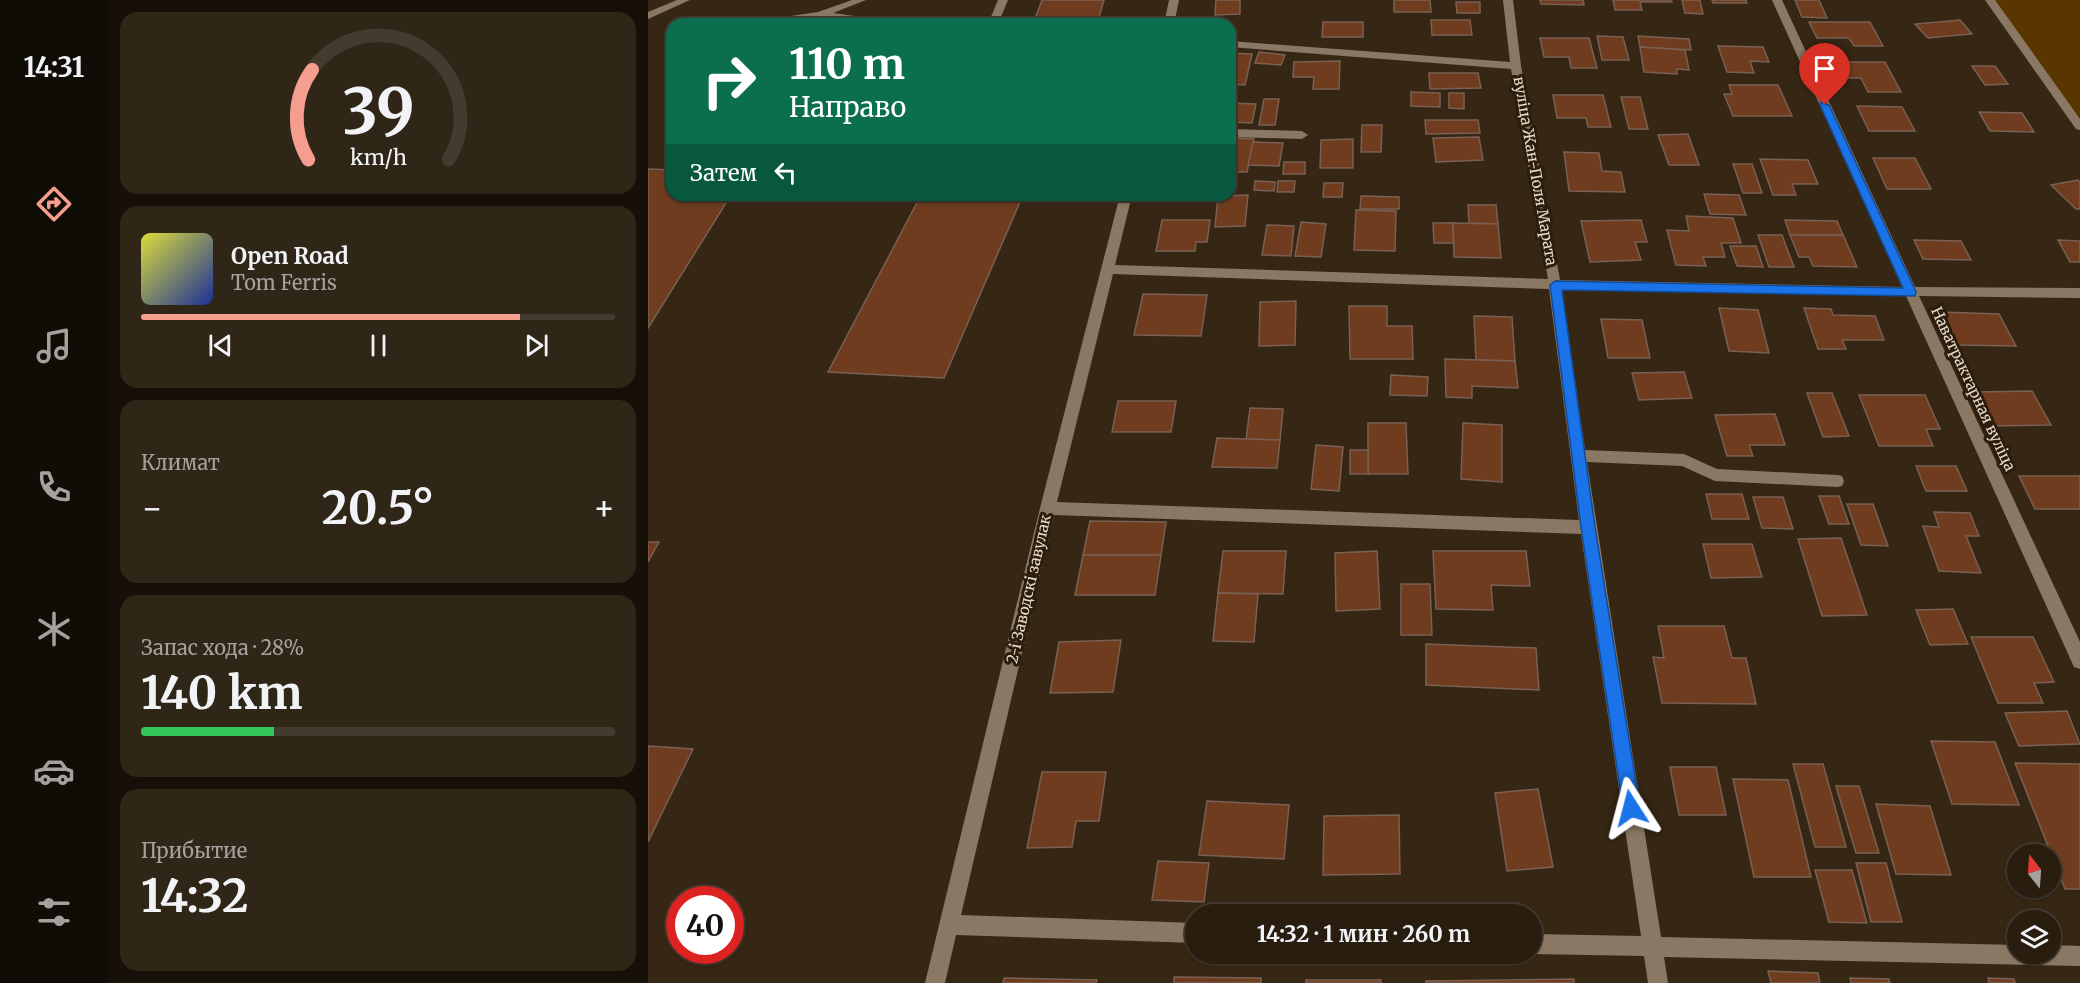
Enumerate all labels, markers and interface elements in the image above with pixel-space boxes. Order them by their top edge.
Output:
text: 110 m [789,38,905,90]
icon: right [690,42,768,120]
pin [1799,43,1850,105]
text: 14:31 [24,50,84,84]
icon: arrive [1808,52,1841,85]
text: 39 [342,73,414,151]
street label: вуліца Жан-Поля Марата [1510,75,1561,267]
text: Направо [789,90,906,124]
text: km/h [350,144,406,171]
icon: left [769,156,802,189]
text: Затем [690,159,757,187]
icon: directions [33,183,75,225]
text: Open Road [231,242,349,270]
text: Tom Ferris [231,270,337,295]
street label: Наватрактарная вуліца [1927,304,2020,474]
icon: music [33,325,75,367]
icon: previous [204,329,237,362]
icon: pause [362,329,395,362]
icon: next [520,329,553,362]
text: Климат [141,450,220,475]
icon: phone [33,466,75,508]
text: 20.5° [322,480,434,536]
text: − [141,488,163,529]
text: + [593,488,615,529]
street label: 2-і Заводскі завулак [1002,512,1055,665]
icon: climate [33,608,75,650]
text: Запас хода · 28% [141,635,304,660]
text: 140 km [141,665,302,721]
icon: car [33,750,75,792]
position arrow [1599,776,1663,840]
text: Прибытие [141,838,247,863]
north arrow [2007,844,2061,898]
map controls [2007,844,2061,964]
text: 14:32 [141,868,248,924]
speed limit sign: 40 [666,886,744,964]
icon: filters [33,891,75,933]
button: layers [2007,910,2061,964]
text: 14:32 · 1 мин · 260 m [1257,920,1470,948]

